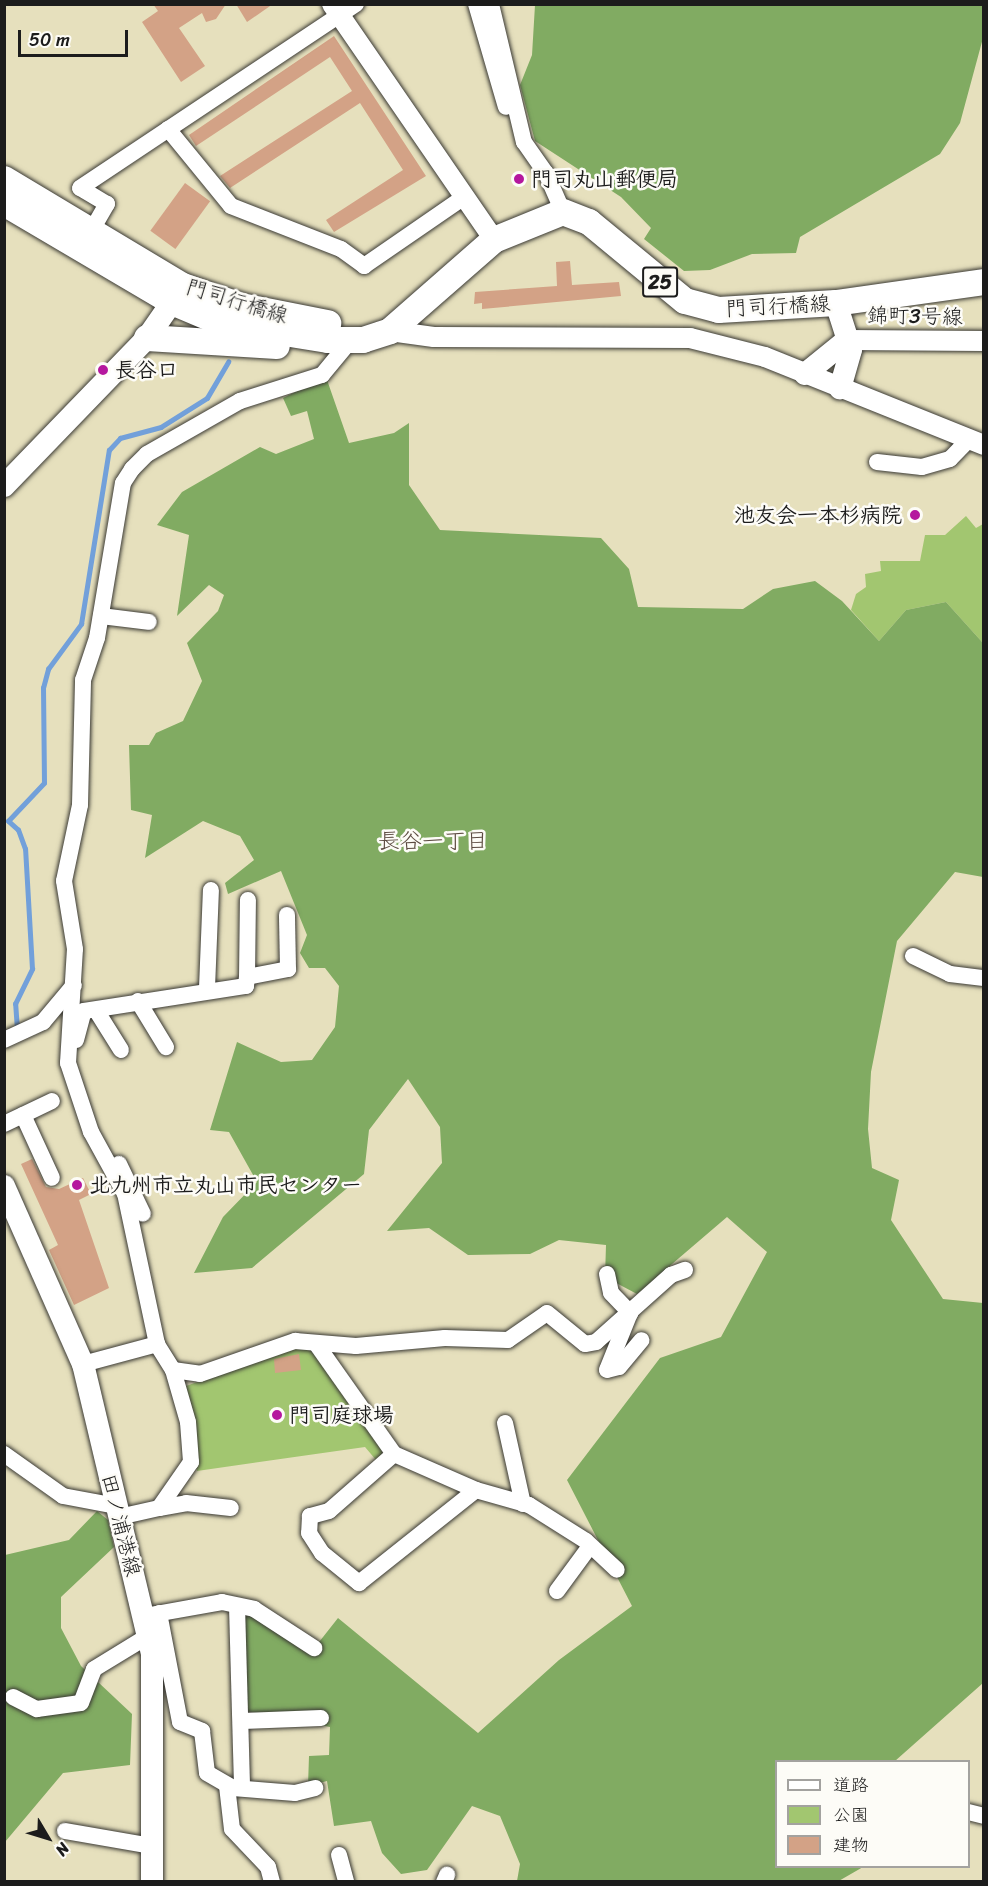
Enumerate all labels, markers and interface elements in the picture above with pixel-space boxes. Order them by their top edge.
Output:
scale bar [21,18,130,56]
text: 50 m [29,24,70,56]
place label: 門司丸山郵便局 [531,166,678,192]
marker: 門司丸山郵便局 [512,172,526,186]
road number: 25 [642,265,678,299]
street label: 門司行橋線 [183,274,291,328]
street label: 門司行橋線 [725,291,831,321]
street label: 錦町3号線 [867,303,963,329]
place label: 長谷口 [115,357,178,383]
marker: 長谷口 [96,363,110,377]
place label: 池友会一本杉病院 [734,502,902,528]
marker: 池友会一本杉病院 [906,506,924,524]
district label: 長谷一丁目 [378,828,488,854]
place label: 北九州市立丸山市民センター [89,1172,362,1198]
marker: 北九州市立丸山市民センター [70,1178,84,1192]
place label: 門司庭球場 [289,1402,394,1428]
marker: 門司庭球場 [270,1408,284,1422]
street label: 田ノ浦港線 [96,1471,146,1579]
legend [775,1760,970,1868]
text: 道路 [833,1769,869,1801]
text: 公園 [833,1799,869,1831]
north arrow [18,1808,78,1868]
text: 建物 [833,1829,869,1861]
text: N [48,1836,77,1863]

